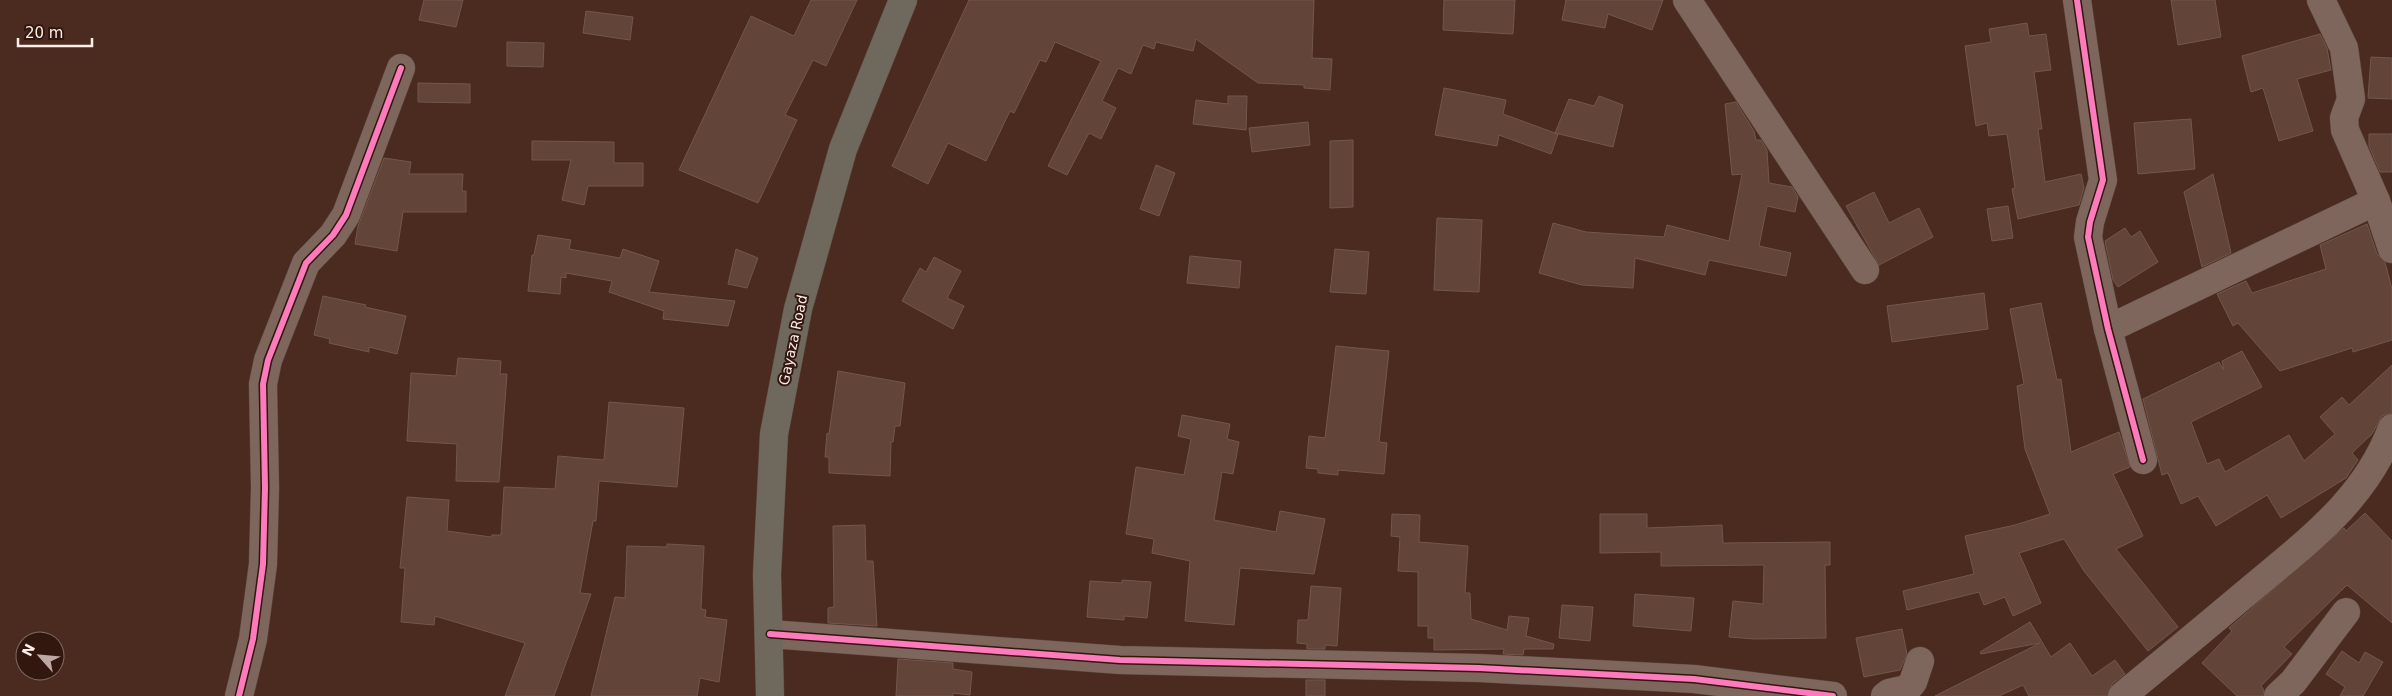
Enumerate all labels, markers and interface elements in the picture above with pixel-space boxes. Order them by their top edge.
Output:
scale bar [18,15,91,47]
text: 20 m [25,24,63,42]
street label: Gayaza Road [776,293,810,387]
north arrow [15,631,65,681]
text: N [19,641,38,659]

